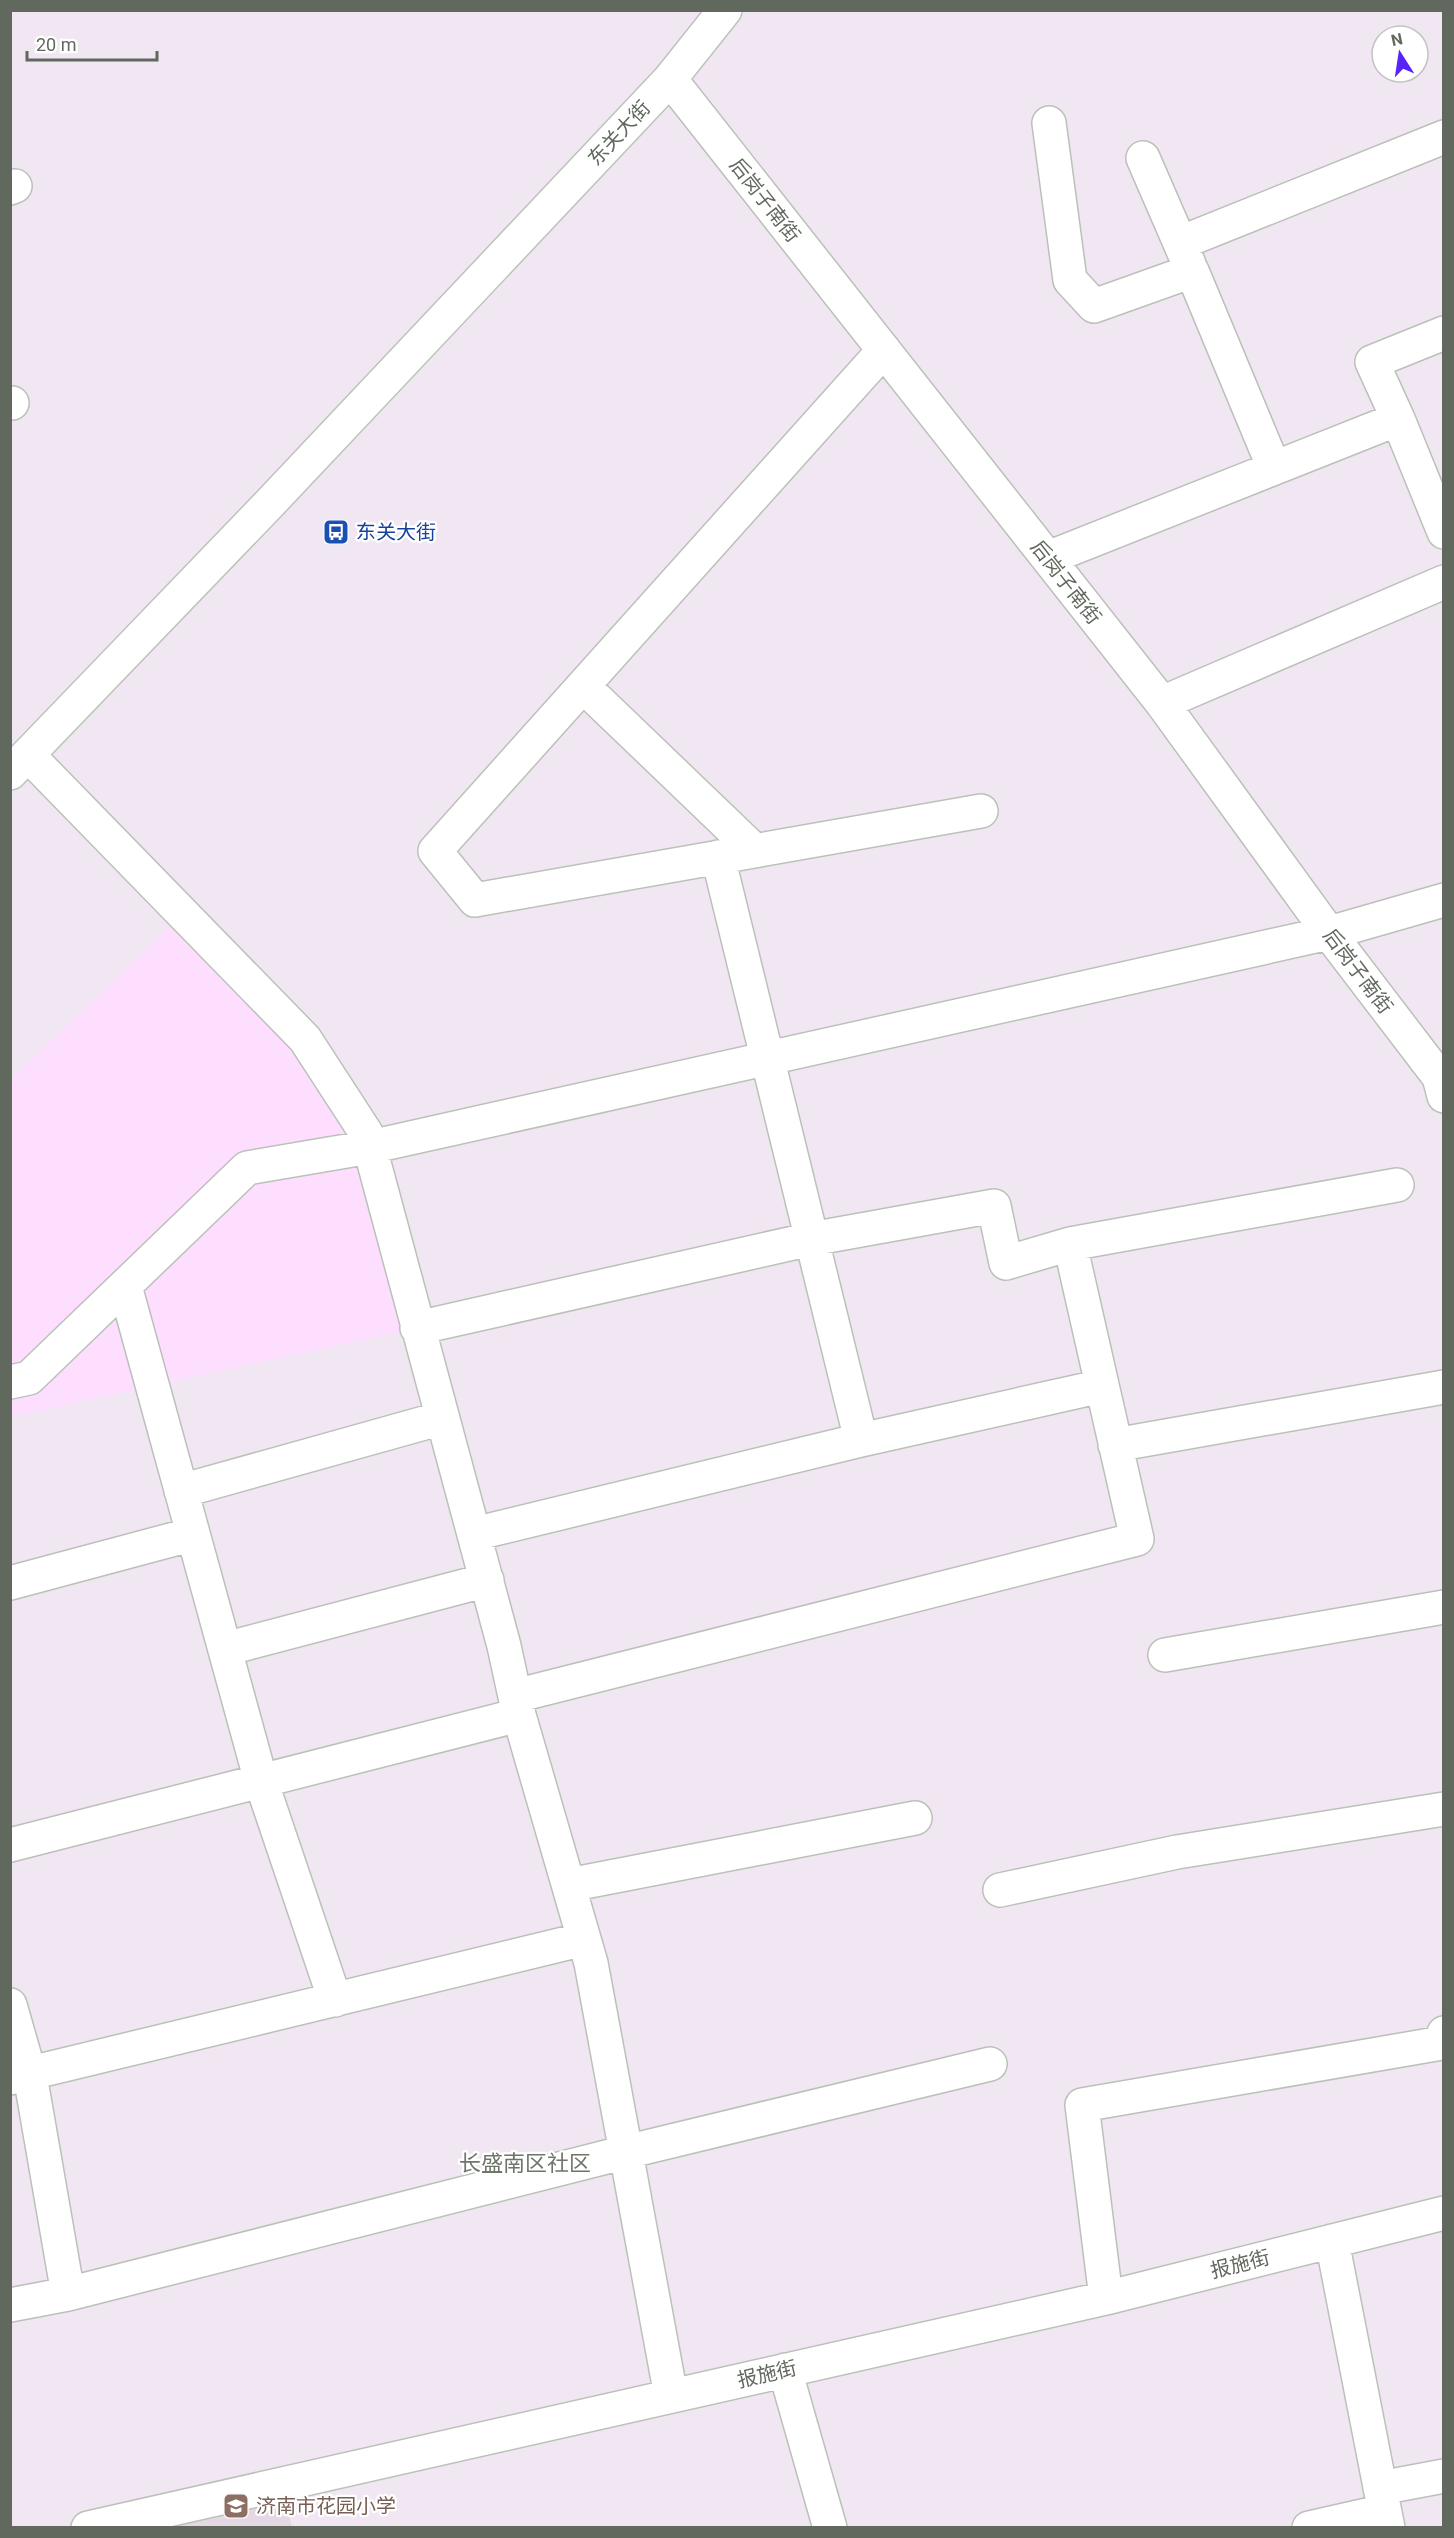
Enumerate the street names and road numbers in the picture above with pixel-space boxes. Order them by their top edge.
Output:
street label: 东关大街 [583,96,655,170]
street label: 后岗子南街 [725,153,805,247]
street label: 后岗子南街 [1026,535,1106,629]
street label: 后岗子南街 [1318,924,1398,1018]
street label: 报施街 [1208,2245,1272,2283]
street label: 报施街 [735,2356,799,2392]

